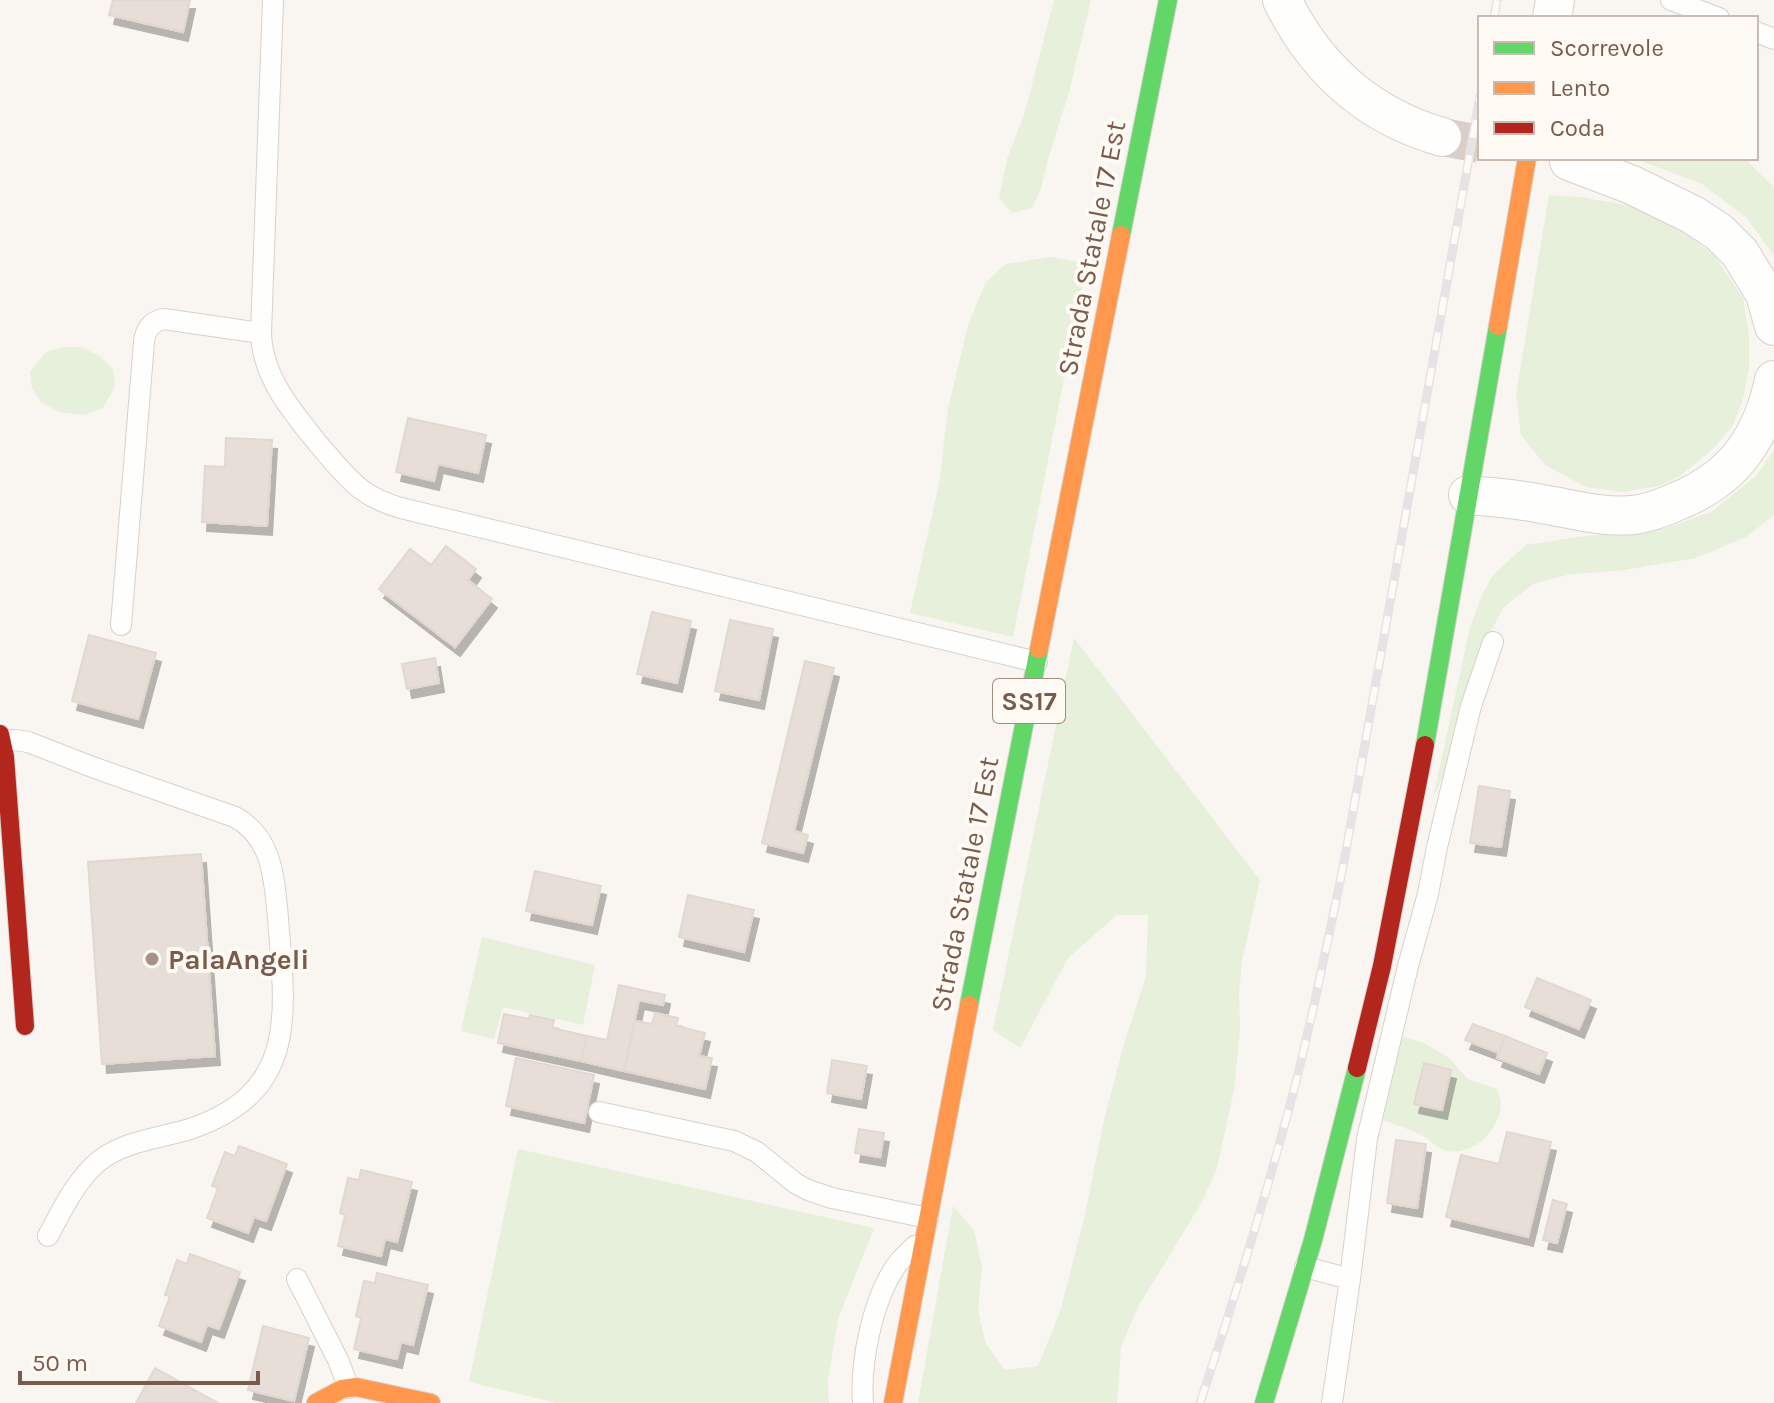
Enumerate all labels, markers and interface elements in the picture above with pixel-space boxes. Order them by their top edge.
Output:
legend [1478,16,1758,160]
text: Scorrevole [1550,34,1664,62]
text: Lento [1550,74,1610,102]
text: Coda [1550,114,1605,142]
street label: Strada Statale 17 Est [1051,118,1132,379]
road number: SS17 [993,679,1065,723]
street label: Strada Statale 17 Est [924,754,1005,1015]
place label: PalaAngeli [168,943,309,976]
marker: PalaAngeli [143,950,161,968]
scale bar [20,1335,258,1385]
text: 50 m [32,1349,88,1377]

